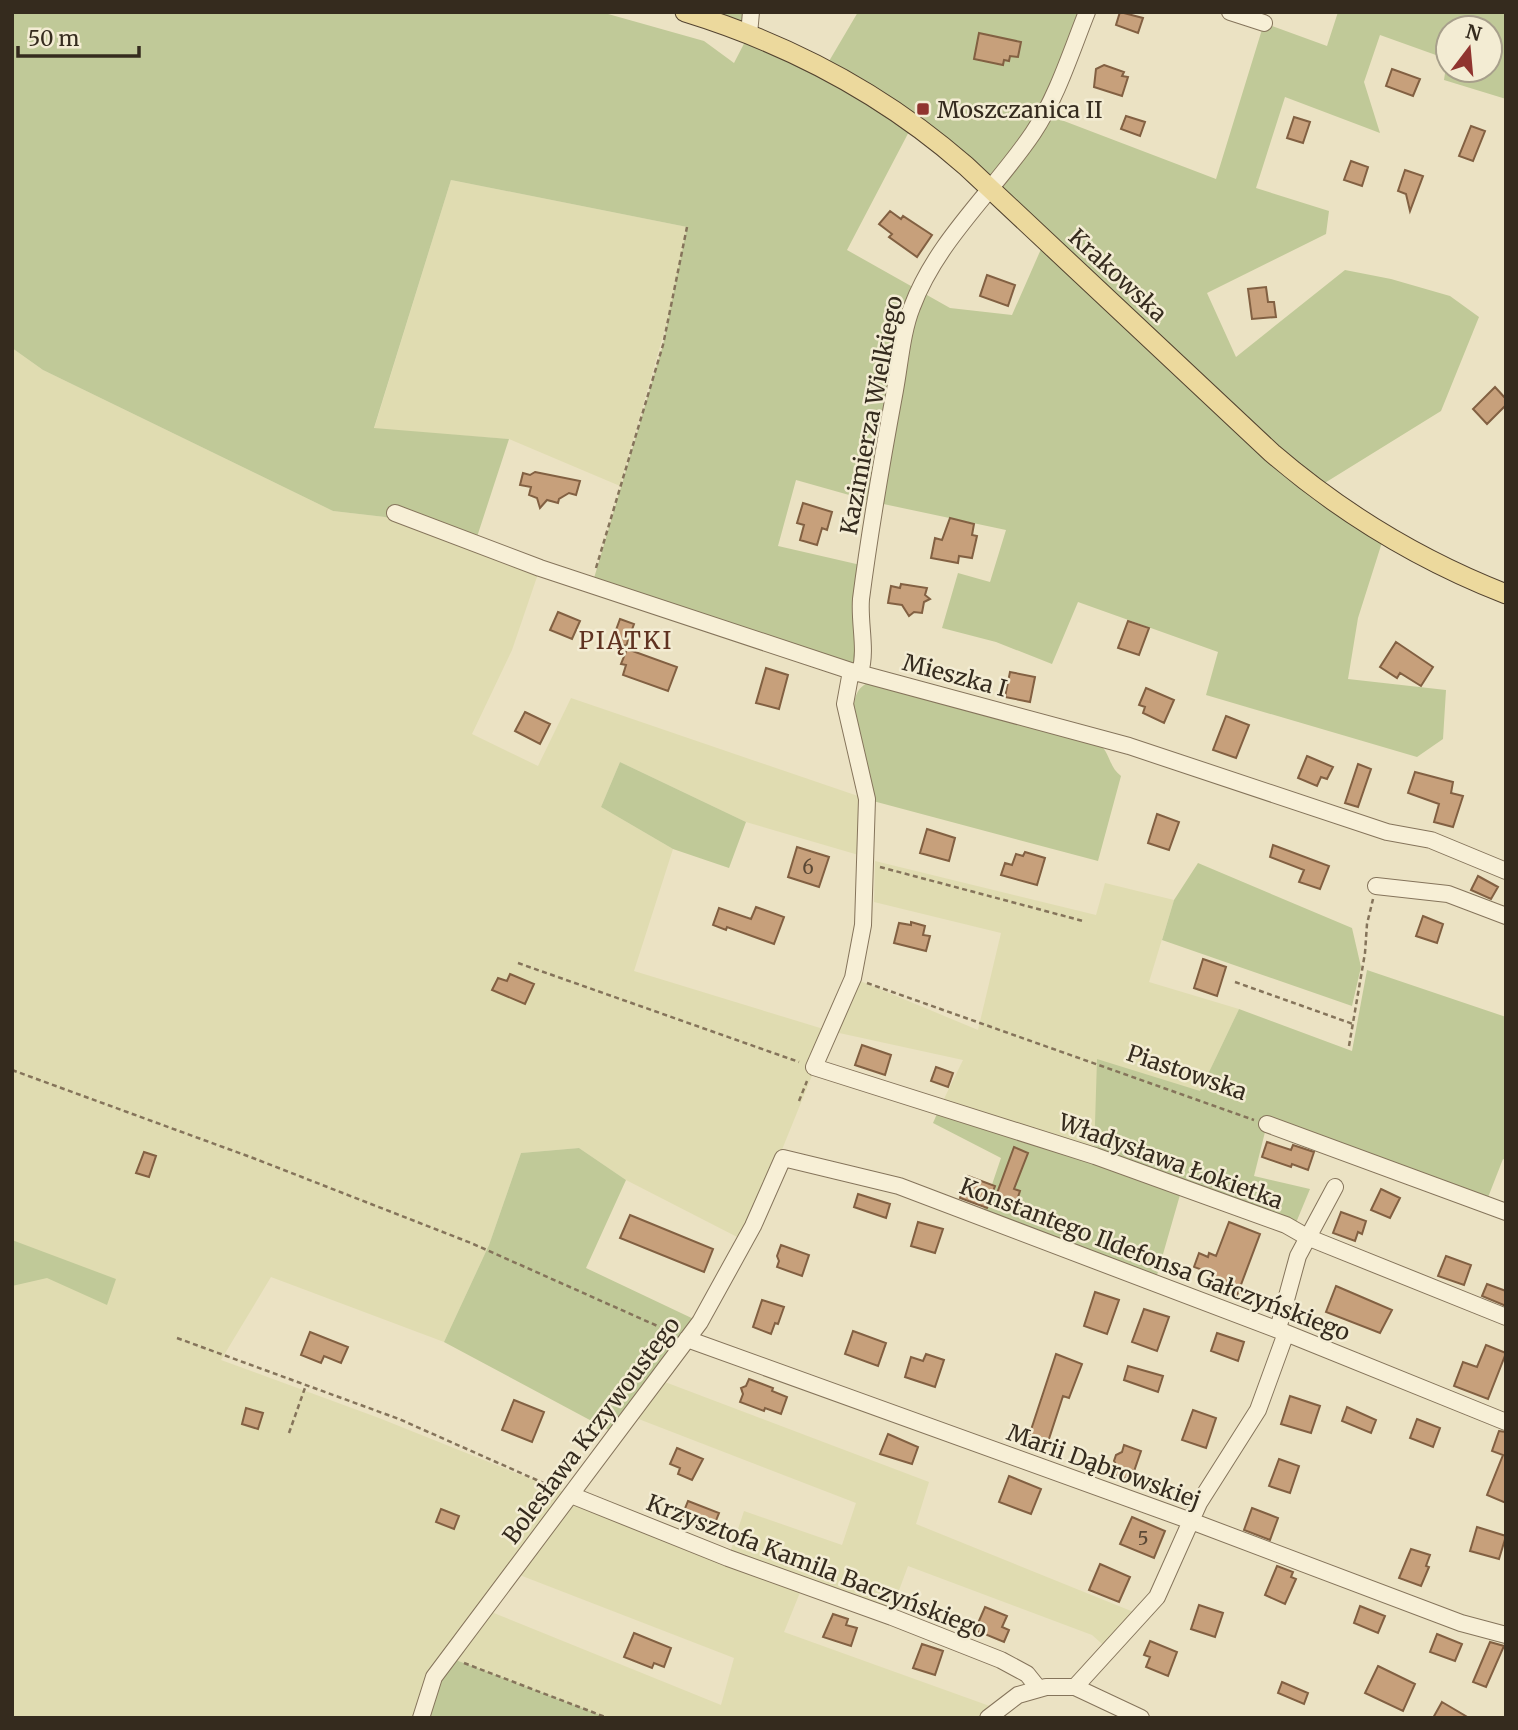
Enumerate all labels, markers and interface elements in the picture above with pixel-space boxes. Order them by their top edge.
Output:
scale bar [18,14,138,58]
north arrow [1434,14,1504,84]
text: N [1463,19,1484,46]
text: 50 m [28,25,79,52]
place label: Moszczanica II [937,95,1103,124]
marker: Moszczanica II [915,101,931,117]
street label: Krakowska [1063,222,1173,328]
street label: Kazimierza Wielkiego [834,293,908,537]
district label: PIĄTKI [579,625,673,656]
street label: Mieszka I [900,647,1010,703]
house number: 6 [802,855,814,879]
street label: Piastowska [1123,1038,1251,1106]
street label: Władysława Łokietka [1054,1107,1287,1215]
street label: Konstantego Ildefonsa Gałczyńskiego [956,1171,1354,1347]
street label: Bolesława Krzywoustego [496,1311,686,1549]
street label: Marii Dąbrowskiej [1003,1417,1205,1515]
street label: Krzysztofa Kamila Baczyńskiego [643,1488,991,1644]
house number: 5 [1137,1526,1149,1550]

